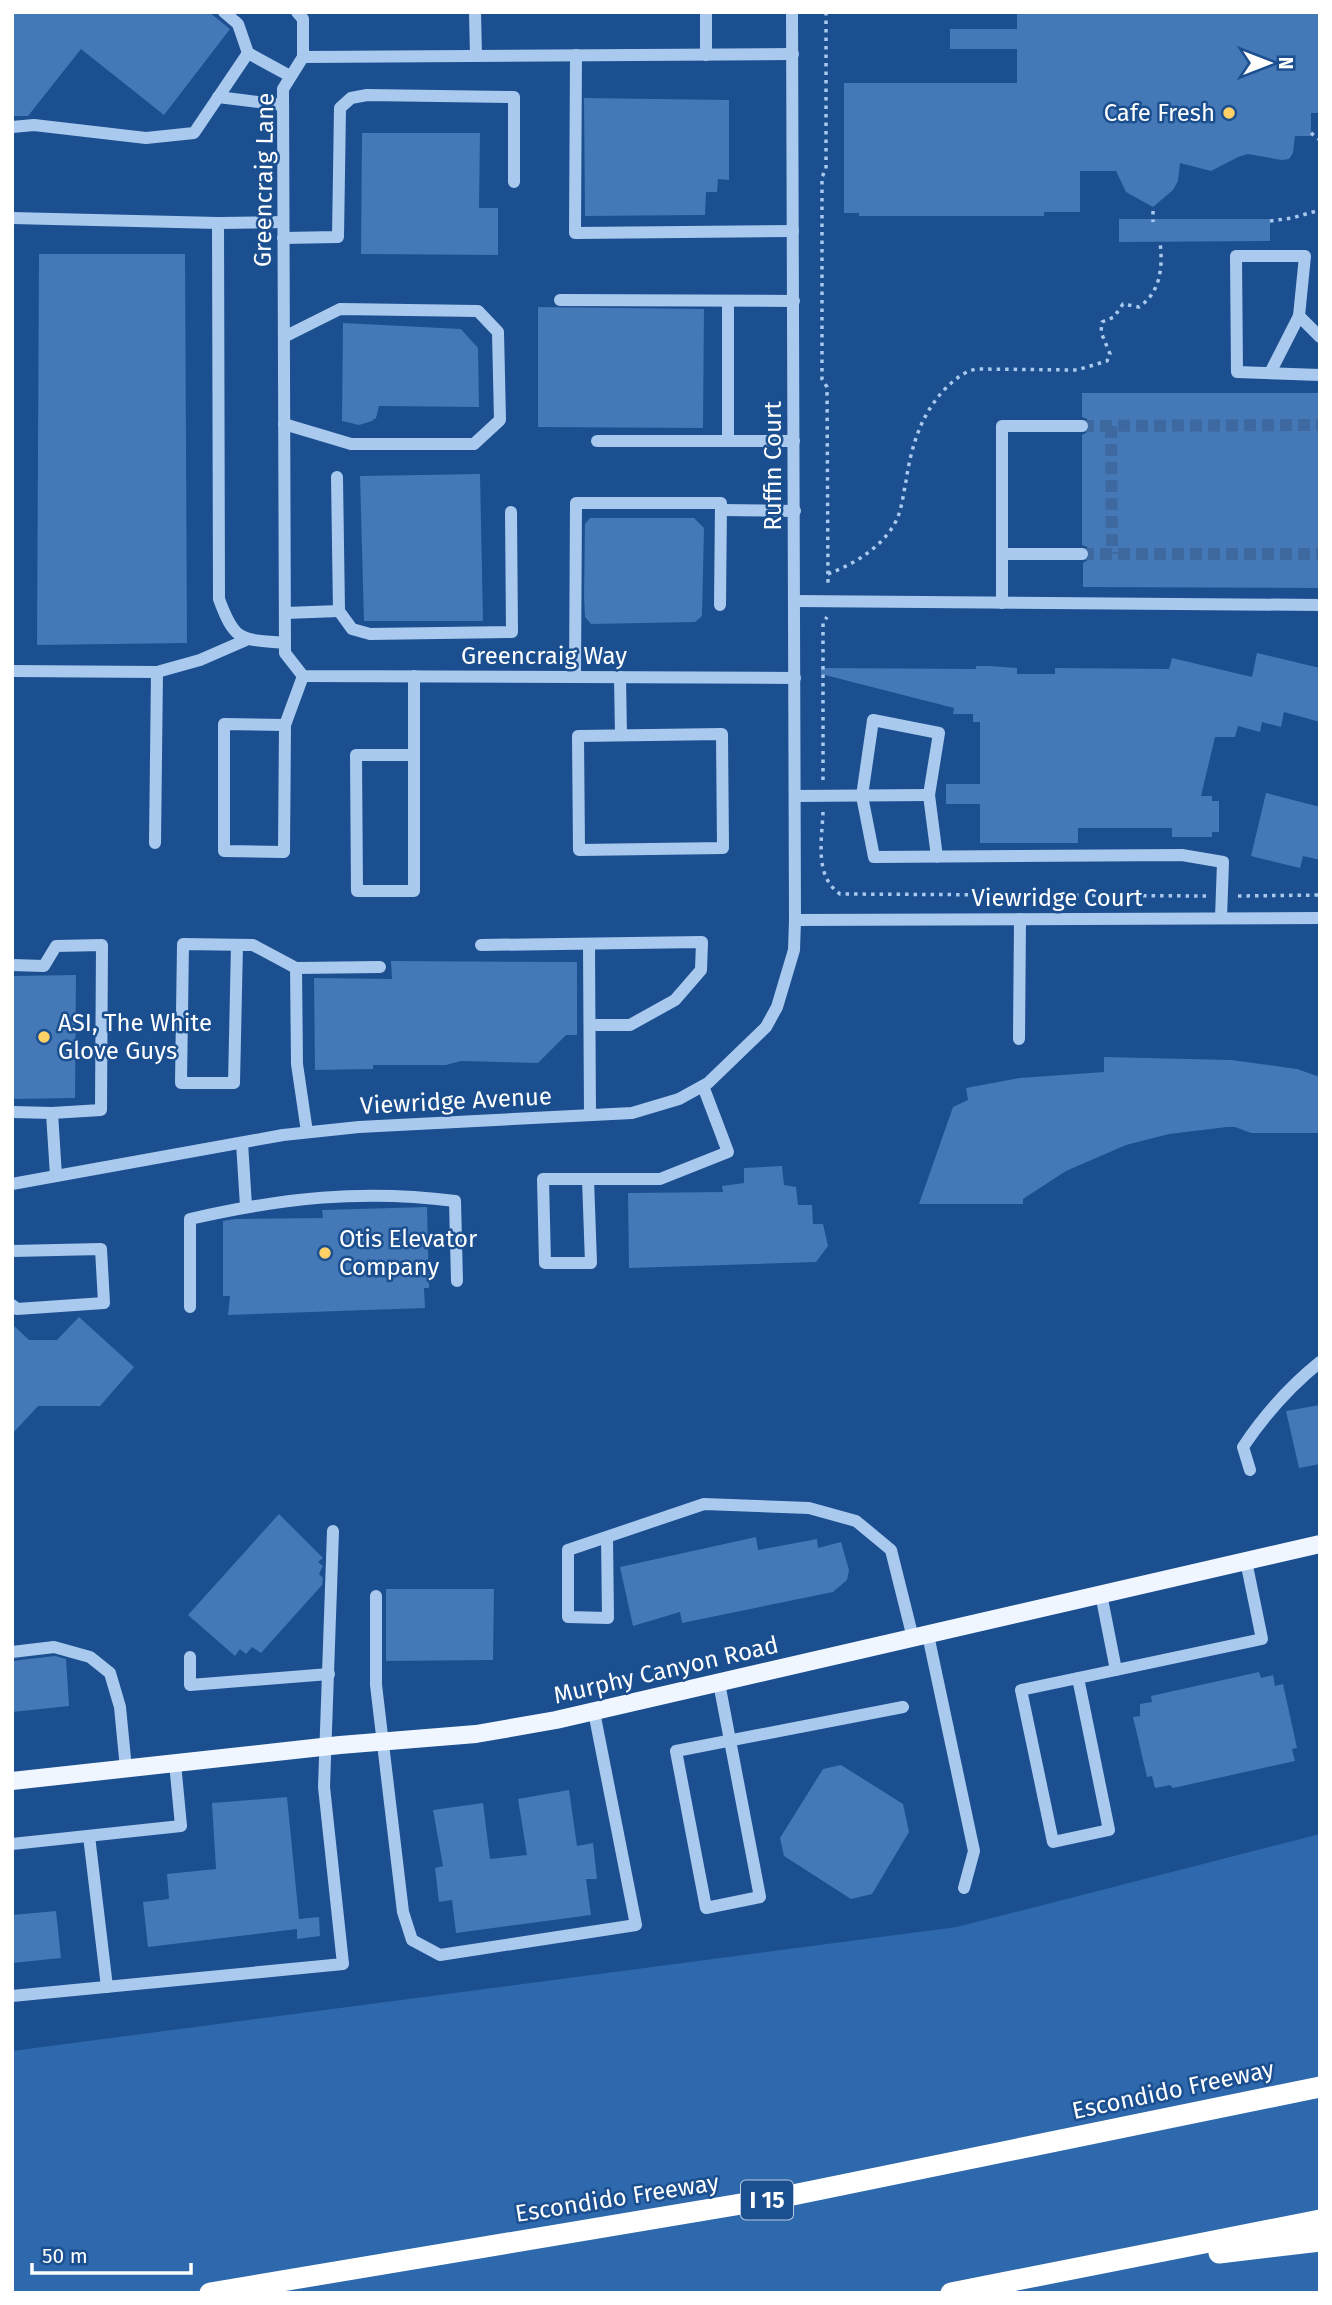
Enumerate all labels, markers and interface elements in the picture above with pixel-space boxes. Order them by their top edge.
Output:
north arrow [1234,28,1304,98]
text: N [1274,57,1297,69]
street label: Greencraig Lane [248,93,280,267]
place label: Cafe Fresh [1104,99,1215,127]
marker: Cafe Fresh [1221,105,1237,121]
street label: Ruffin Court [759,401,787,531]
street label: Greencraig Way [461,642,627,670]
street label: Viewridge Court [971,884,1143,912]
place label: ASI, The White Glove Guys [58,1009,212,1065]
marker: ASI, The White Glove Guys [36,1029,52,1045]
street label: Viewridge Avenue [359,1082,553,1120]
place label: Otis Elevator Company [339,1225,478,1281]
marker: Otis Elevator Company [317,1245,333,1261]
street label: Murphy Canyon Road [551,1631,781,1709]
street label: Escondido Freeway [1069,2055,1277,2125]
street label: Escondido Freeway [513,2168,721,2228]
road number: I 15 [741,2180,793,2220]
scale bar [32,2232,191,2276]
text: 50 m [42,2243,88,2269]

